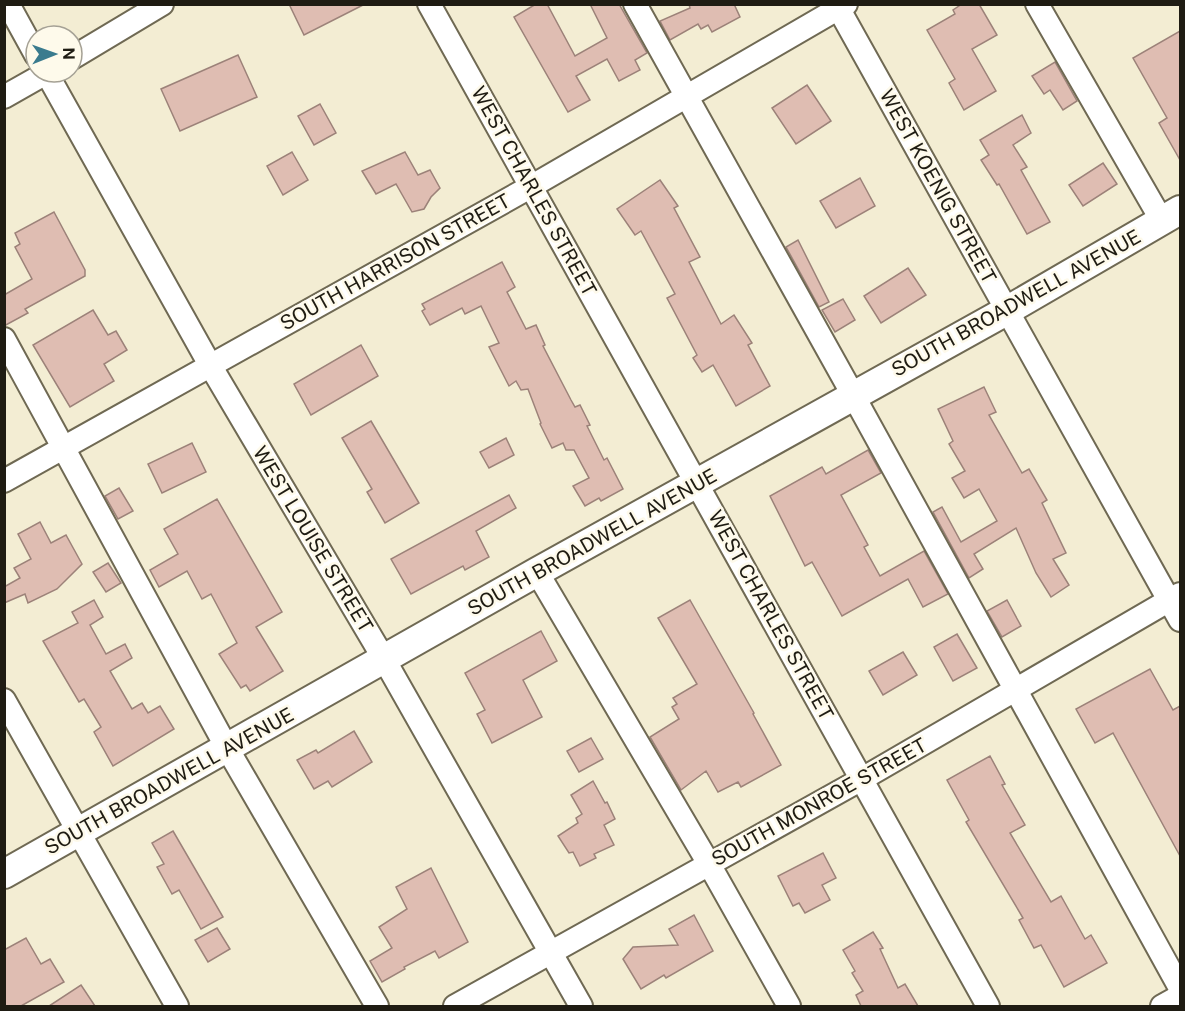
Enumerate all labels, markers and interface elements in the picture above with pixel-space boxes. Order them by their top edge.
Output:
north arrow [24,24,84,84]
text: N [59,47,78,60]
street label: WEST CHARLES STREET [466,82,602,300]
street label: WEST KOENIG STREET [875,85,1001,287]
street label: SOUTH HARRISON STREET [276,189,514,335]
street label: SOUTH BROADWELL AVENUE [887,224,1145,382]
street label: WEST LOUISE STREET [248,442,378,636]
street label: SOUTH BROADWELL AVENUE [463,463,721,621]
street label: WEST CHARLES STREET [703,506,839,724]
street label: SOUTH BROADWELL AVENUE [40,702,298,860]
street label: SOUTH MONROE STREET [707,733,931,871]

